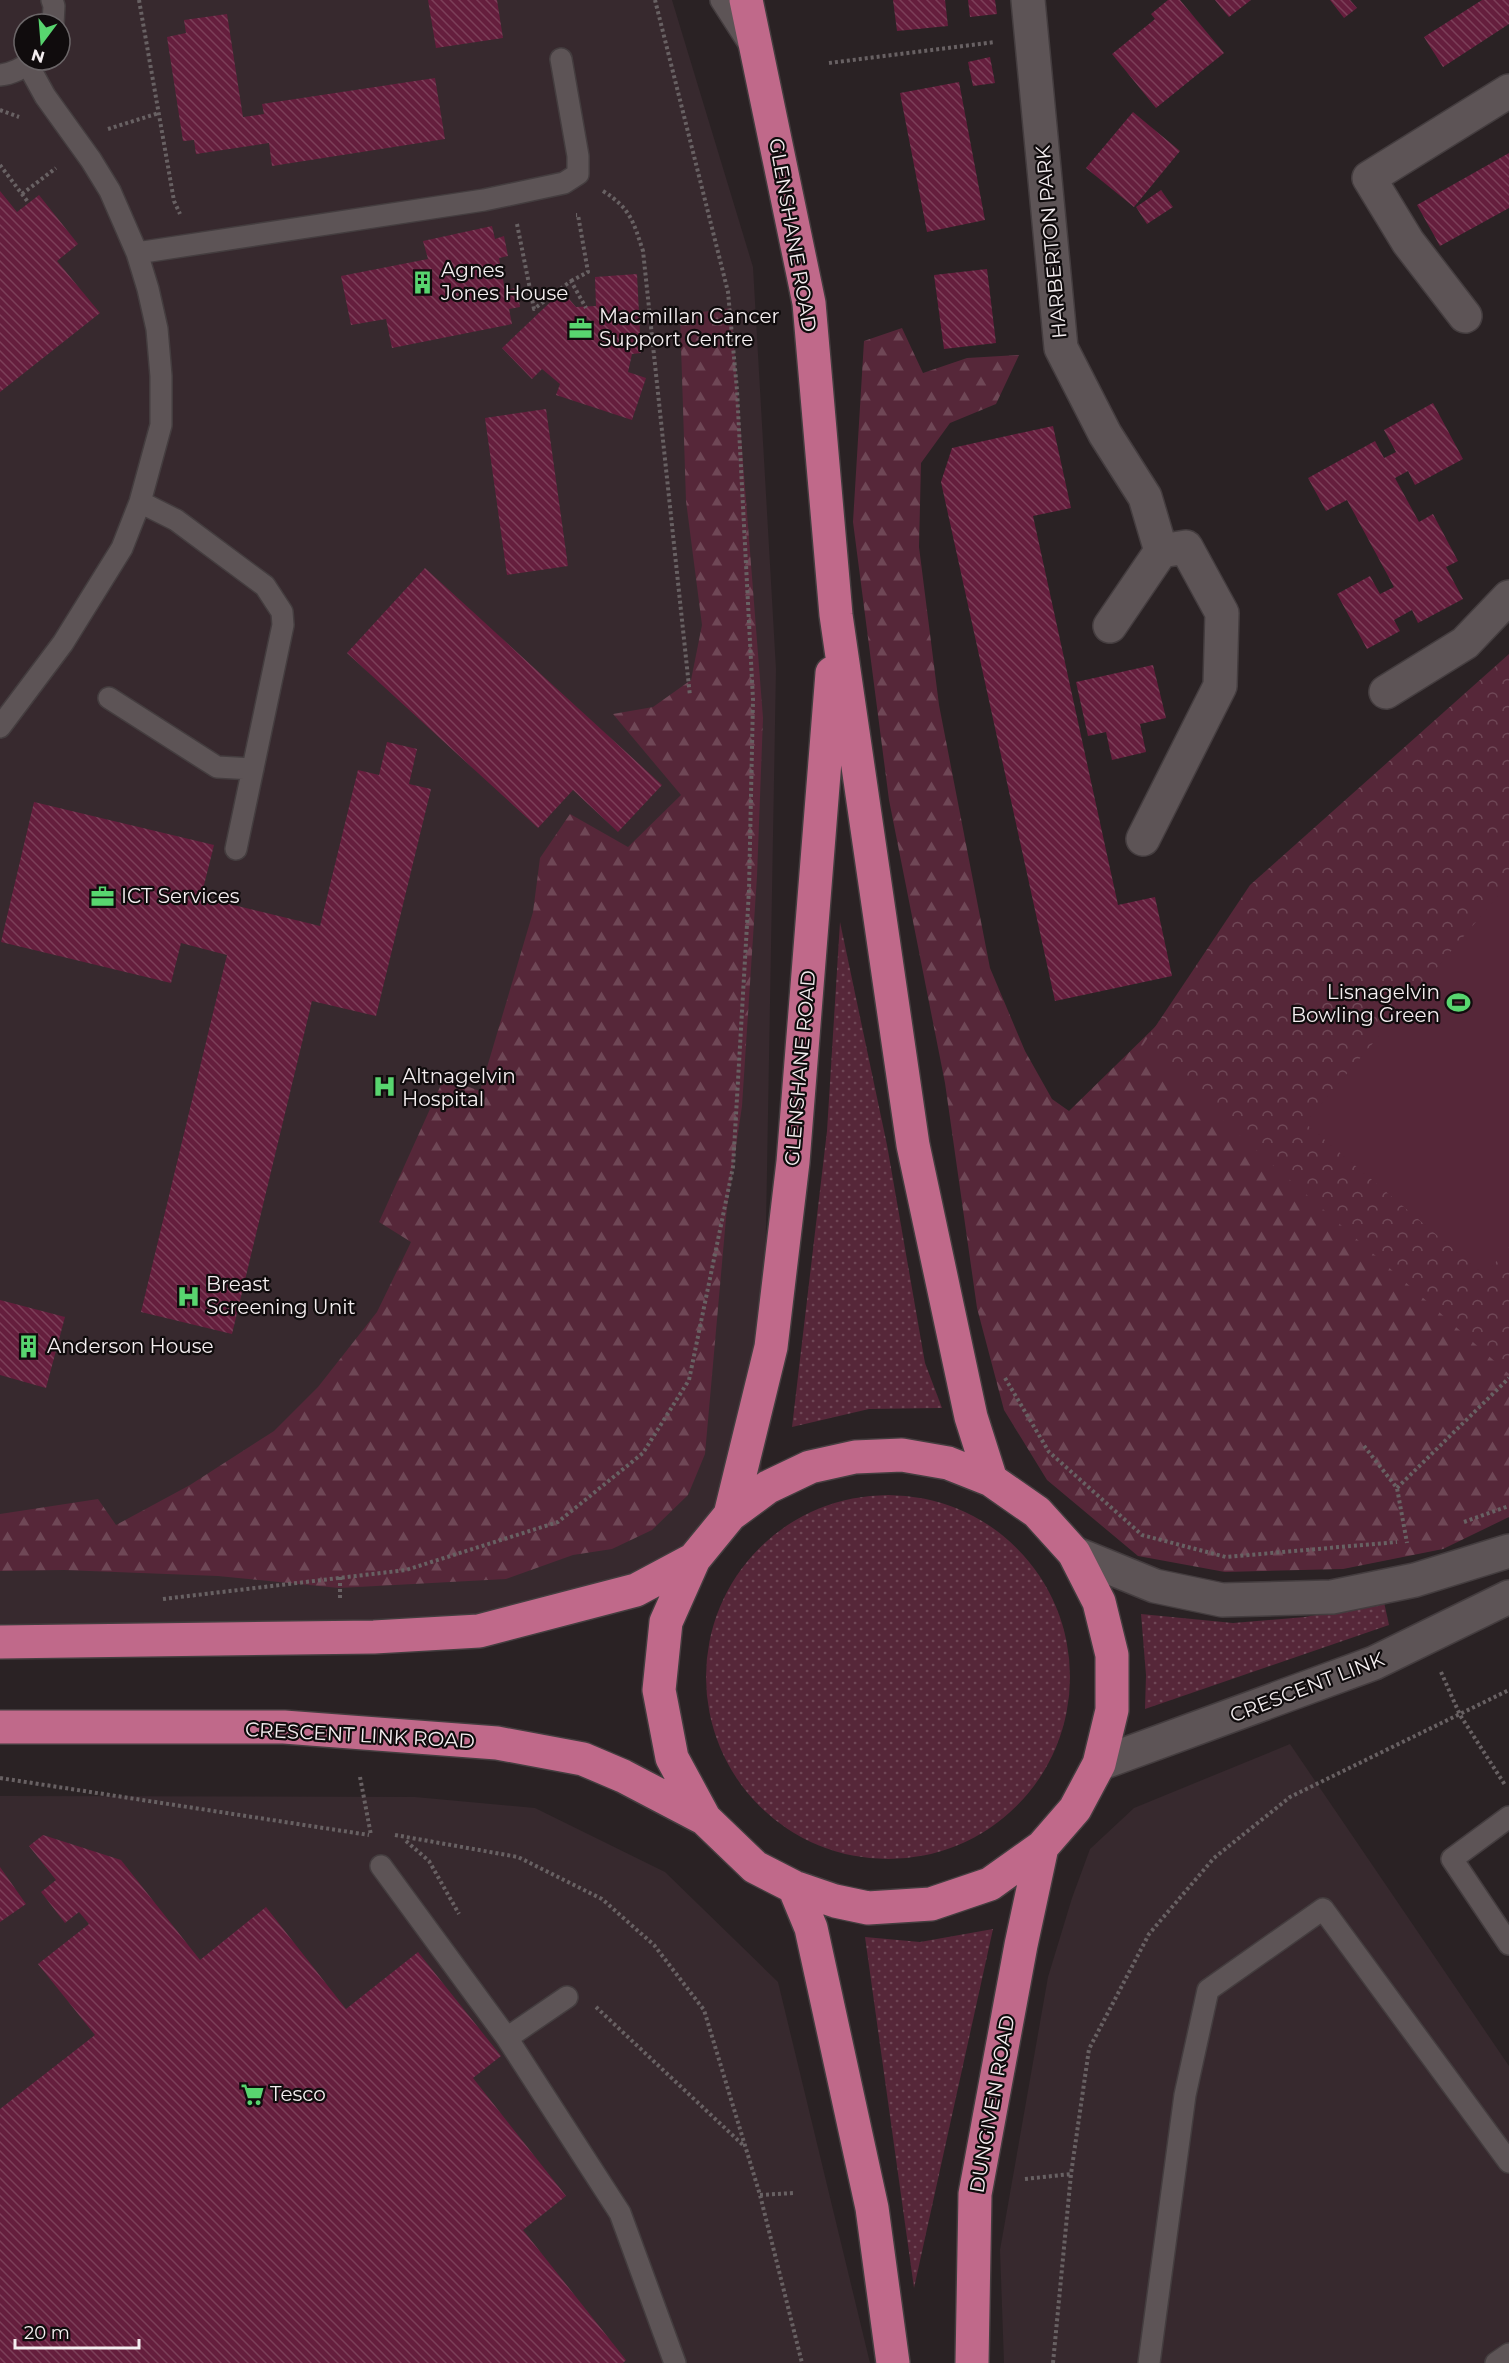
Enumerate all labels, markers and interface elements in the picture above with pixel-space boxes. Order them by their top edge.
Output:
north arrow [12,12,72,72]
text: N [29,45,47,67]
street label: GLENSHANE ROAD [764,136,822,334]
street label: HARBERTON PARK [1031,144,1071,340]
place label: Agnes Jones House [440,258,568,305]
building icon: Agnes Jones House [410,269,436,295]
place label: Macmillan Cancer Support Centre [599,304,780,351]
office icon: Macmillan Cancer Support Centre [568,315,594,341]
office icon: ICT Services [90,883,116,909]
place label: ICT Services [121,884,240,908]
street label: GLENSHANE ROAD [779,969,821,1167]
place label: Lisnagelvin Bowling Green [1291,980,1440,1027]
sports icon: Lisnagelvin Bowling Green [1445,990,1471,1016]
place label: Altnagelvin Hospital [402,1064,516,1111]
hospital icon: Altnagelvin Hospital [371,1074,397,1100]
place label: Breast Screening Unit [206,1272,356,1319]
hospital icon: Breast Screening Unit [175,1283,201,1309]
building icon: Anderson House [16,1333,42,1359]
place label: Anderson House [47,1334,214,1358]
street label: CRESCENT LINK [1227,1646,1388,1727]
street label: CRESCENT LINK ROAD [244,1717,476,1753]
street label: DUNGIVEN ROAD [965,2013,1019,2195]
supermarket icon: Tesco [239,2081,265,2107]
place label: Tesco [270,2082,326,2106]
scale bar [15,2312,140,2350]
text: 20 m [24,2322,70,2344]

